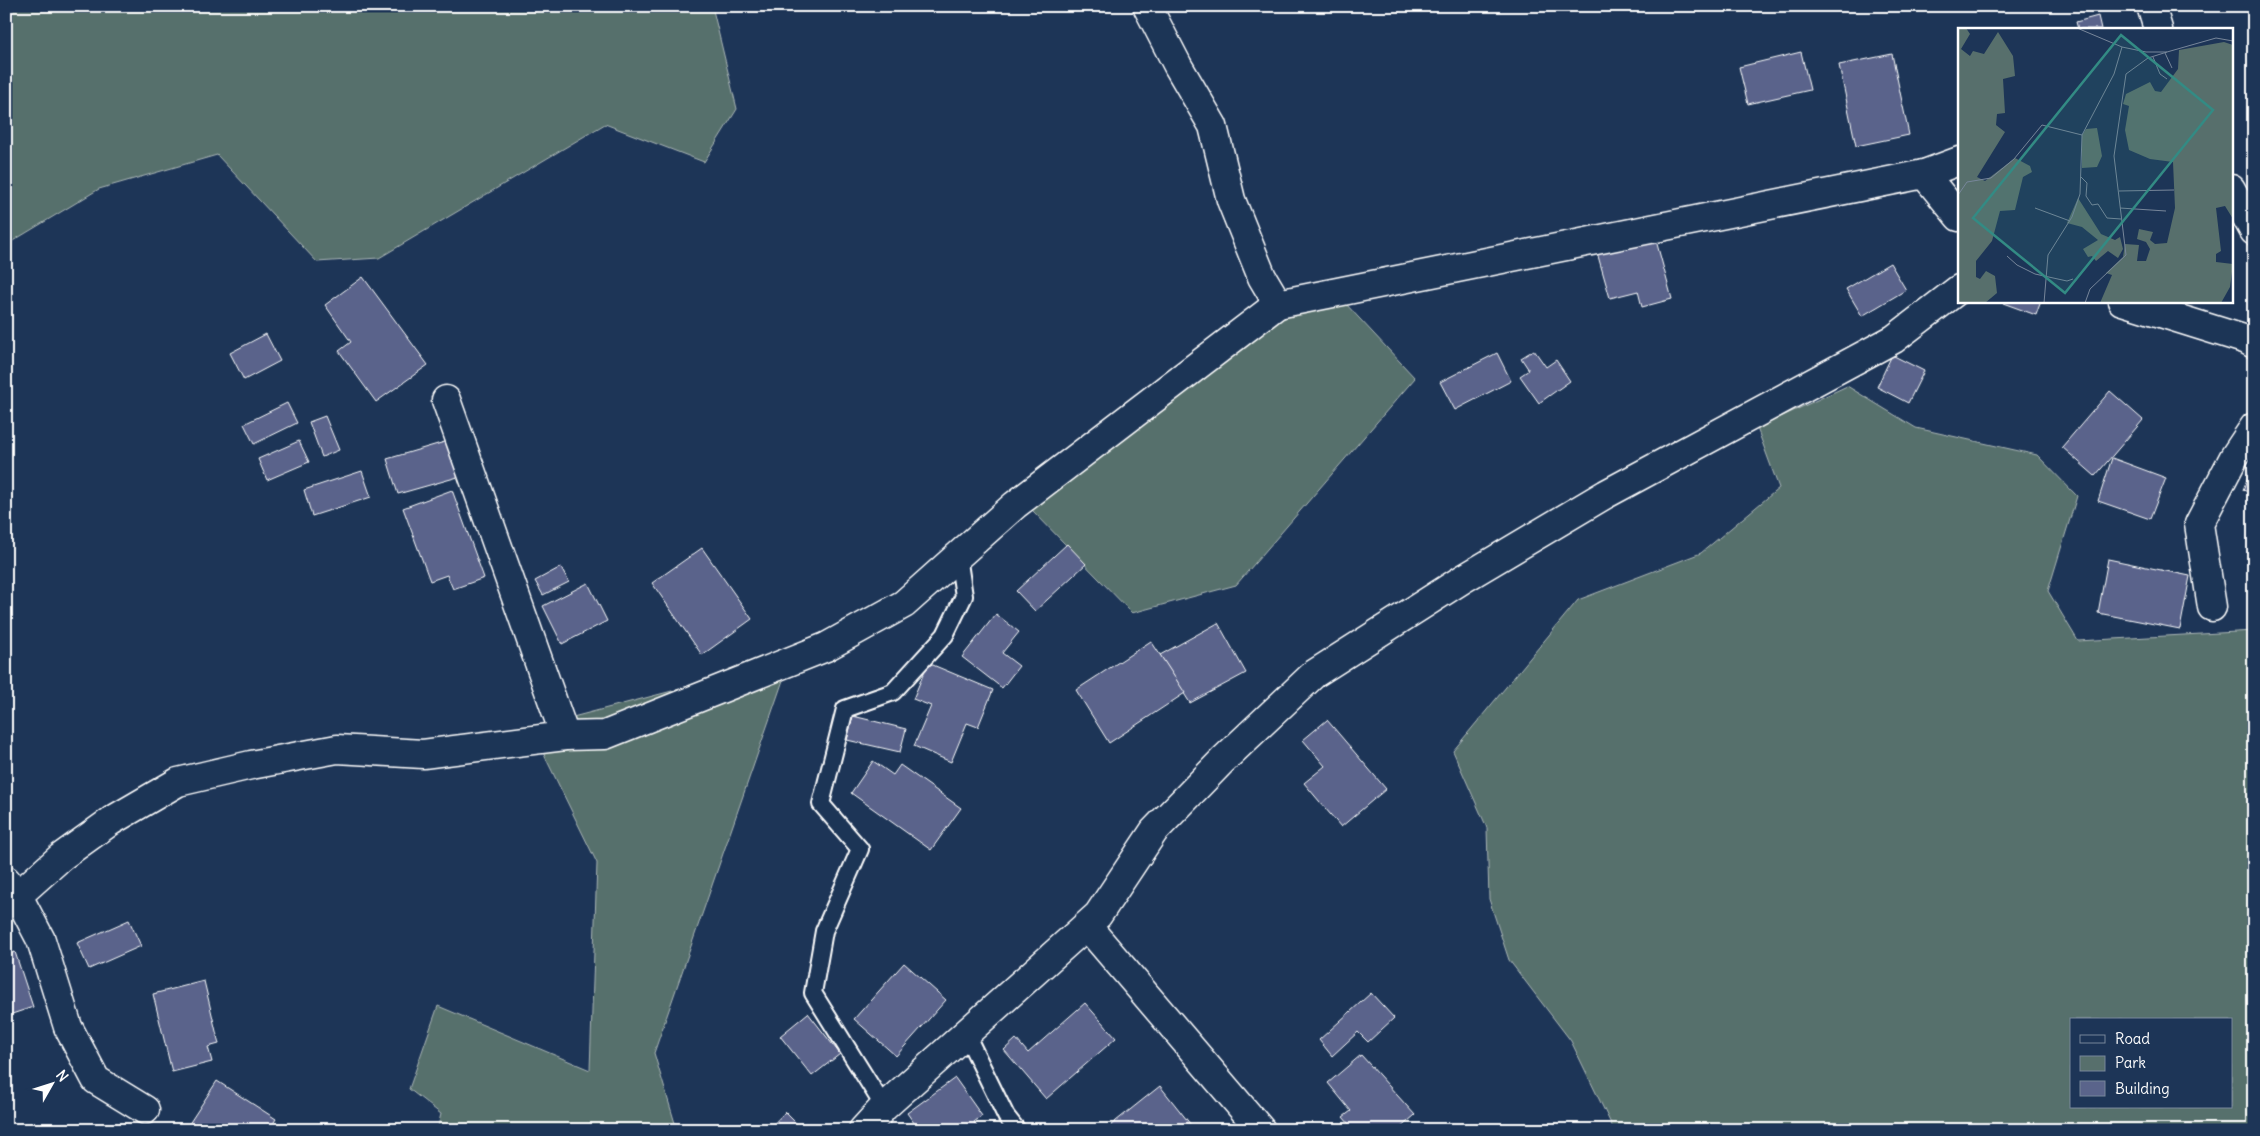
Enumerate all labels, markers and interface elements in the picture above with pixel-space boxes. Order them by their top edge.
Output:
inset map [1958,28,2232,302]
legend [2070,1018,2232,1108]
text: Road [2115,1029,2150,1048]
text: Park [2115,1053,2146,1072]
north arrow [28,1058,78,1108]
text: N [52,1066,72,1085]
text: Building [2115,1079,2170,1098]

